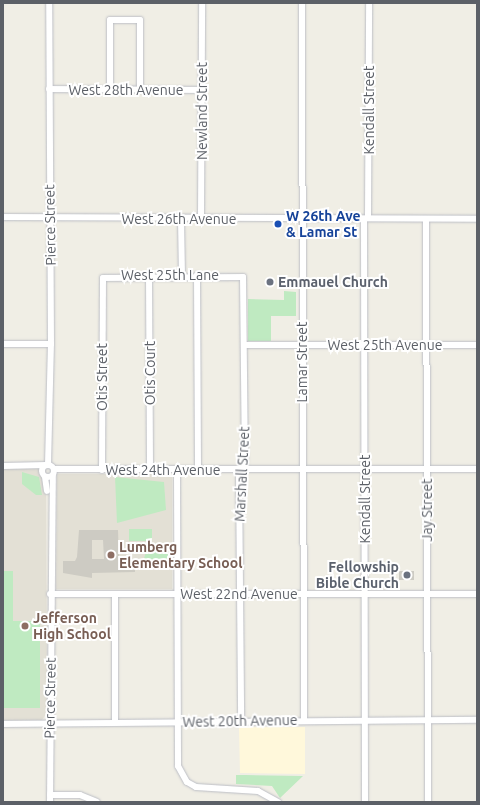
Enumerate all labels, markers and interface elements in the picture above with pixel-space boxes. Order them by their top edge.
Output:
street label: Newland Street [194,62,210,160]
street label: Kendall Street [361,65,377,155]
street label: West 28th Avenue [69,82,183,98]
street label: Pierce Street [41,184,59,266]
place label: W 26th Ave & Lamar St [286,208,361,240]
street label: West 26th Avenue [122,211,236,227]
marker: W 26th Ave & Lamar St [273,219,283,229]
street label: West 25th Lane [121,267,219,283]
place label: Emmauel Church [278,274,388,290]
marker: Emmauel Church [265,277,275,287]
street label: Lamar Street [294,321,310,403]
street label: West 25th Avenue [328,337,442,353]
street label: Otis Court [142,341,158,405]
street label: Otis Street [94,343,110,411]
street label: Marshall Street [231,426,253,522]
street label: Kendall Street [357,454,373,544]
street label: West 24th Avenue [106,462,220,478]
street label: Jay Street [419,478,435,542]
place label: Lumberg Elementary School [119,539,242,572]
marker: Lumberg Elementary School [106,550,116,560]
place label: Fellowship Bible Church [316,559,399,592]
marker: Fellowship Bible Church [402,570,412,580]
street label: West 22nd Avenue [180,586,298,602]
place label: Jefferson High School [33,610,111,642]
marker: Jefferson High School [20,621,30,631]
street label: Pierce Street [41,657,59,739]
street label: West 20th Avenue [182,712,298,730]

